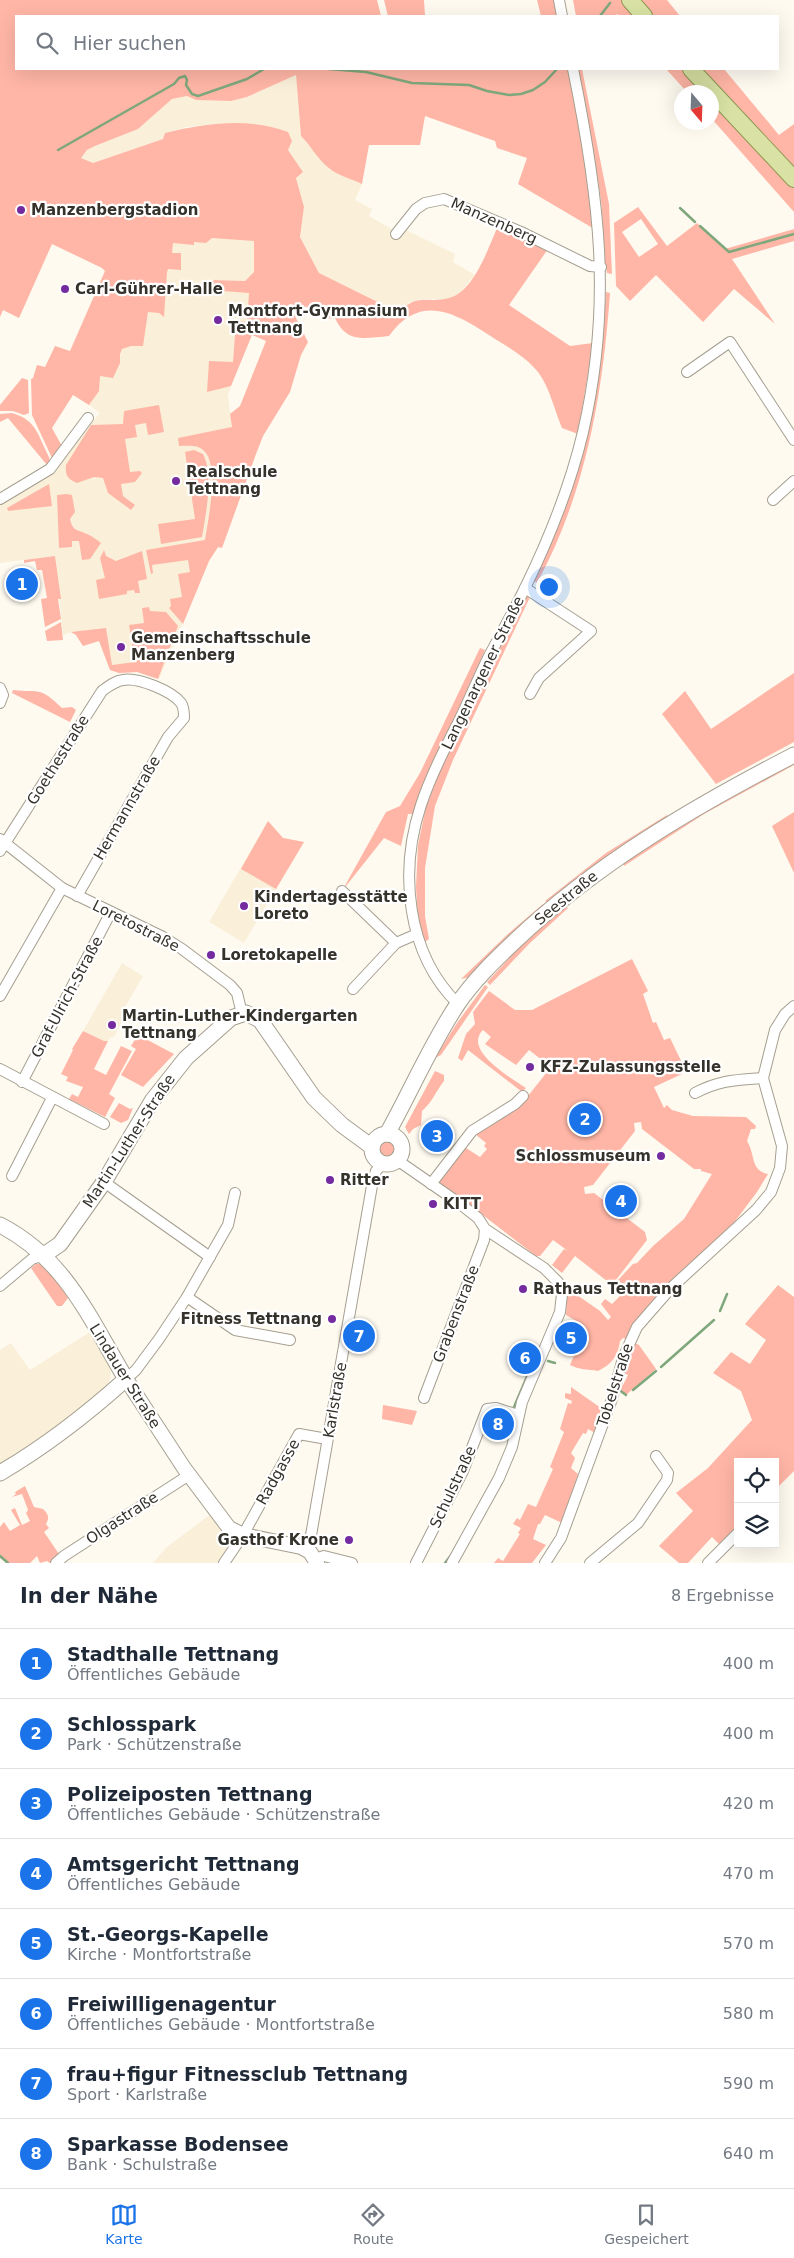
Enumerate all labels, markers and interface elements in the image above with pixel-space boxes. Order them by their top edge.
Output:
search box [15,15,779,70]
icon: search [33,29,61,57]
text: Hier suchen [73,32,186,54]
north arrow [674,85,719,130]
street label: Manzenberg [448,194,540,248]
place label: Manzenbergstadion [31,201,198,219]
marker: Manzenbergstadion [15,204,27,216]
place label: Carl-Gührer-Halle [75,280,223,298]
marker: Carl-Gührer-Halle [59,283,71,295]
place label: Montfort-Gymnasium Tettnang [228,302,408,337]
marker: Montfort-Gymnasium Tettnang [212,314,224,326]
place label: Realschule Tettnang [186,463,277,498]
marker: Realschule Tettnang [170,475,182,487]
pin: 1 [6,565,38,603]
your location [536,574,562,600]
street label: Langenargener Straße [438,593,528,753]
place label: Gemeinschaftsschule Manzenberg [131,629,311,664]
marker: Gemeinschaftsschule Manzenberg [115,641,127,653]
street label: Goethestraße [23,712,93,808]
street label: Hermannstraße [90,753,164,863]
street label: Seestraße [531,867,601,929]
place label: Kindertagesstätte Loreto [254,888,408,923]
street label: Loretostraße [90,896,182,956]
marker: Kindertagesstätte Loreto [238,900,250,912]
street label: Graf-Ulrich-Straße [27,933,107,1061]
place label: Loretokapelle [221,946,337,964]
marker: Loretokapelle [205,949,217,961]
place label: Martin-Luther-Kindergarten Tettnang [122,1007,358,1042]
marker: Martin-Luther-Kindergarten Tettnang [106,1019,118,1031]
place label: KFZ-Zulassungsstelle [540,1058,721,1076]
marker: KFZ-Zulassungsstelle [524,1061,536,1073]
street label: Martin-Luther-Straße [79,1071,179,1211]
pin: 2 [569,1100,601,1138]
pin: 3 [421,1117,453,1155]
place label: Schlossmuseum [516,1147,651,1165]
marker: Schlossmuseum [655,1150,667,1162]
place label: Ritter [340,1171,389,1189]
marker: Ritter [324,1174,336,1186]
pin: 4 [605,1182,637,1220]
place label: KITT [443,1195,482,1213]
marker: KITT [427,1198,439,1210]
street label: Grabenstraße [429,1263,483,1365]
place label: Rathaus Tettnang [533,1280,682,1298]
marker: Rathaus Tettnang [517,1283,529,1295]
place label: Fitness Tettnang [181,1310,322,1328]
marker: Fitness Tettnang [326,1313,338,1325]
pin: 7 [343,1317,375,1355]
pin: 5 [555,1319,587,1357]
street label: Lindauer Straße [86,1320,164,1432]
pin: 6 [509,1339,541,1377]
street label: Tobelstraße [593,1341,637,1430]
street label: Karlstraße [319,1361,351,1439]
pin: 8 [482,1405,514,1443]
street label: Radgasse [253,1436,303,1508]
street label: Schulstraße [426,1443,480,1531]
map controls [734,1458,779,1548]
button: locate [734,1458,779,1503]
street label: Olgastraße [83,1488,161,1548]
button: layers [734,1503,779,1548]
place label: Gasthof Krone [218,1531,339,1549]
marker: Gasthof Krone [343,1534,355,1546]
text: In der Nähe [20,1584,158,1608]
text: 8 Ergebnisse [671,1586,774,1605]
text: Stadthalle Tettnang [67,1643,279,1665]
text: 1 [30,1654,42,1673]
text: 400 m [723,1654,774,1673]
text: Öffentliches Gebäude [67,1665,240,1684]
text: Schlosspark [67,1713,196,1735]
text: 2 [30,1724,42,1743]
text: 400 m [723,1724,774,1743]
text: Park · Schützenstraße [67,1735,242,1754]
text: Polizeiposten Tettnang [67,1783,313,1805]
text: 3 [30,1794,42,1813]
text: 420 m [723,1794,774,1813]
text: Öffentliches Gebäude · Schützenstraße [67,1805,380,1824]
text: Amtsgericht Tettnang [67,1853,300,1875]
text: 4 [30,1864,42,1883]
text: 470 m [723,1864,774,1883]
text: Öffentliches Gebäude [67,1875,240,1894]
text: St.-Georgs-Kapelle [67,1923,269,1945]
text: 5 [30,1934,42,1953]
text: 570 m [723,1934,774,1953]
text: Kirche · Montfortstraße [67,1945,251,1964]
text: Freiwilligenagentur [67,1993,276,2015]
text: 6 [30,2004,42,2023]
text: 580 m [723,2004,774,2023]
text: Öffentliches Gebäude · Montfortstraße [67,2015,375,2034]
text: frau+figur Fitnessclub Tettnang [67,2063,408,2085]
text: 7 [30,2074,42,2093]
text: 590 m [723,2074,774,2093]
text: Sport · Karlstraße [67,2085,207,2104]
text: Sparkasse Bodensee [67,2133,289,2155]
text: 8 [30,2144,42,2163]
text: 640 m [723,2144,774,2163]
text: Bank · Schulstraße [67,2155,217,2174]
tab: Karte [105,2201,143,2247]
tab: Route [353,2201,394,2247]
tab: Gespeichert [604,2201,689,2247]

